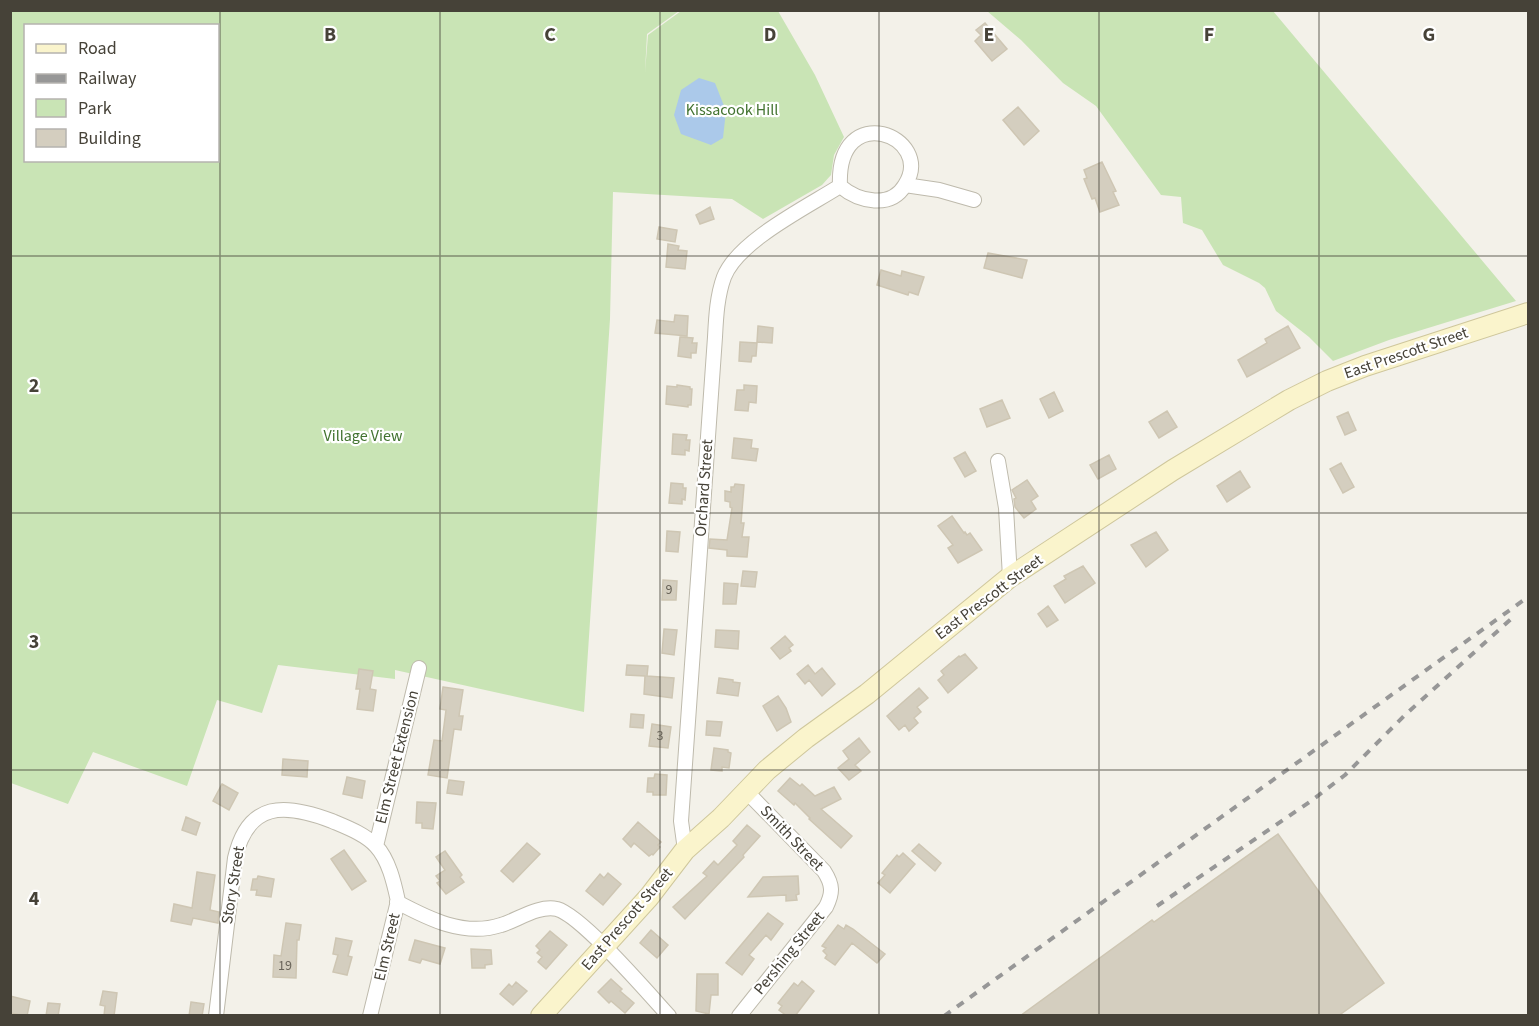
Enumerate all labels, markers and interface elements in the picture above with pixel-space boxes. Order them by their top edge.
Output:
text: B [324,21,336,49]
text: C [544,21,556,49]
text: D [764,21,776,49]
text: E [984,21,994,49]
text: F [1204,21,1214,49]
text: G [1423,21,1435,49]
legend [24,24,219,162]
text: Road [78,36,117,61]
text: Railway [78,66,137,91]
text: Park [78,96,112,121]
park label: Kissacook Hill [686,99,778,121]
text: Building [78,126,141,151]
street label: East Prescott Street [1341,321,1471,385]
text: 2 [29,372,39,400]
park label: Village View [323,425,403,447]
street label: Orchard Street [690,438,718,537]
street label: East Prescott Street [931,549,1048,645]
house number: 9 [666,580,673,600]
text: 3 [29,628,39,656]
street label: Elm Street Extension [370,688,424,826]
house number: 3 [657,726,664,746]
street label: Smith Street [755,800,829,876]
street label: Story Street [216,844,250,926]
street label: East Prescott Street [576,862,678,975]
text: 4 [29,885,40,913]
street label: Pershing Street [748,906,830,999]
street label: Elm Street [369,910,406,983]
house number: 19 [278,956,292,976]

